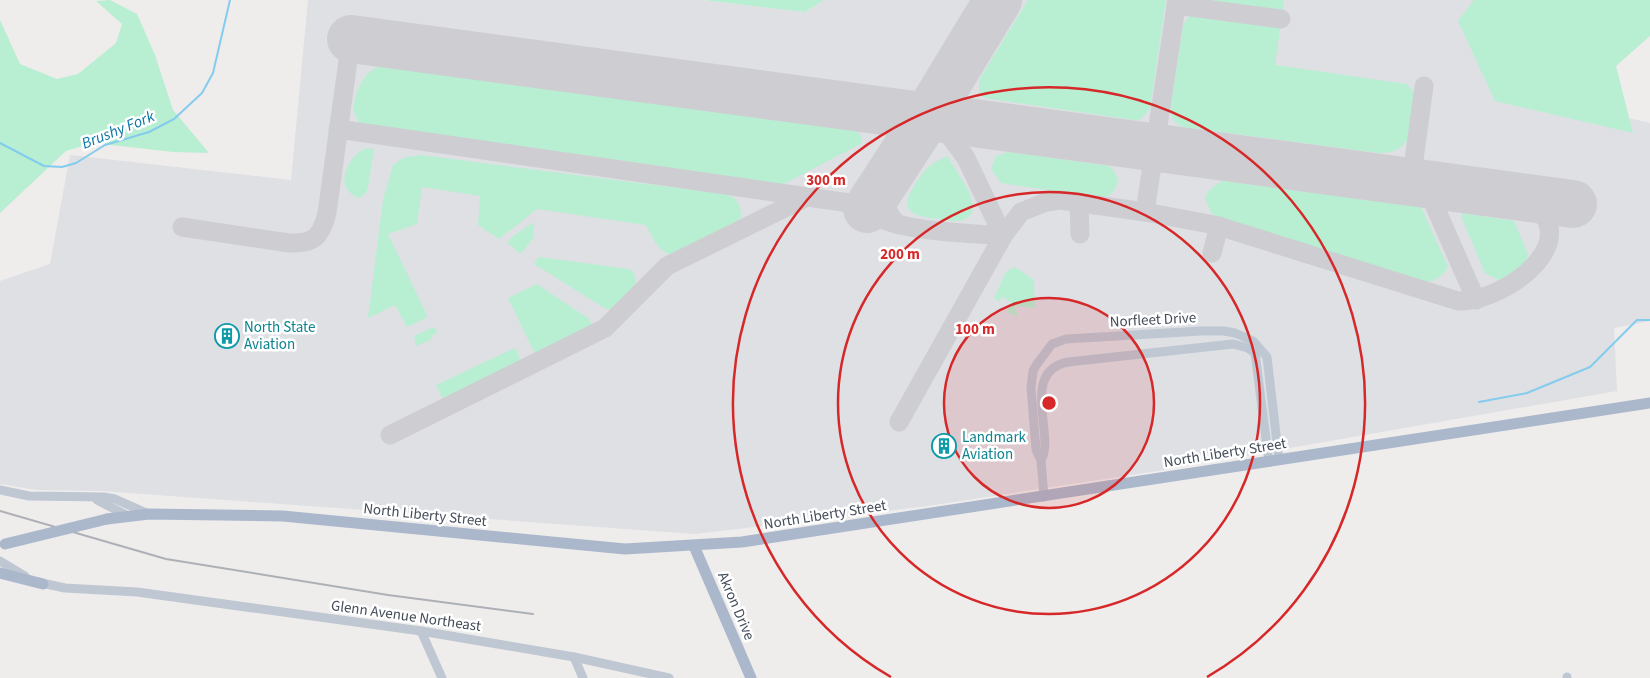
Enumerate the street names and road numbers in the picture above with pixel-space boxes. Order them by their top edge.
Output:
street label: Norfleet Drive [1109,307,1197,333]
street label: North Liberty Street [1162,433,1288,473]
street label: North Liberty Street [762,495,888,535]
street label: North Liberty Street [362,498,488,532]
street label: Akron Drive [712,569,760,643]
street label: Glenn Avenue Northeast [330,595,482,637]

